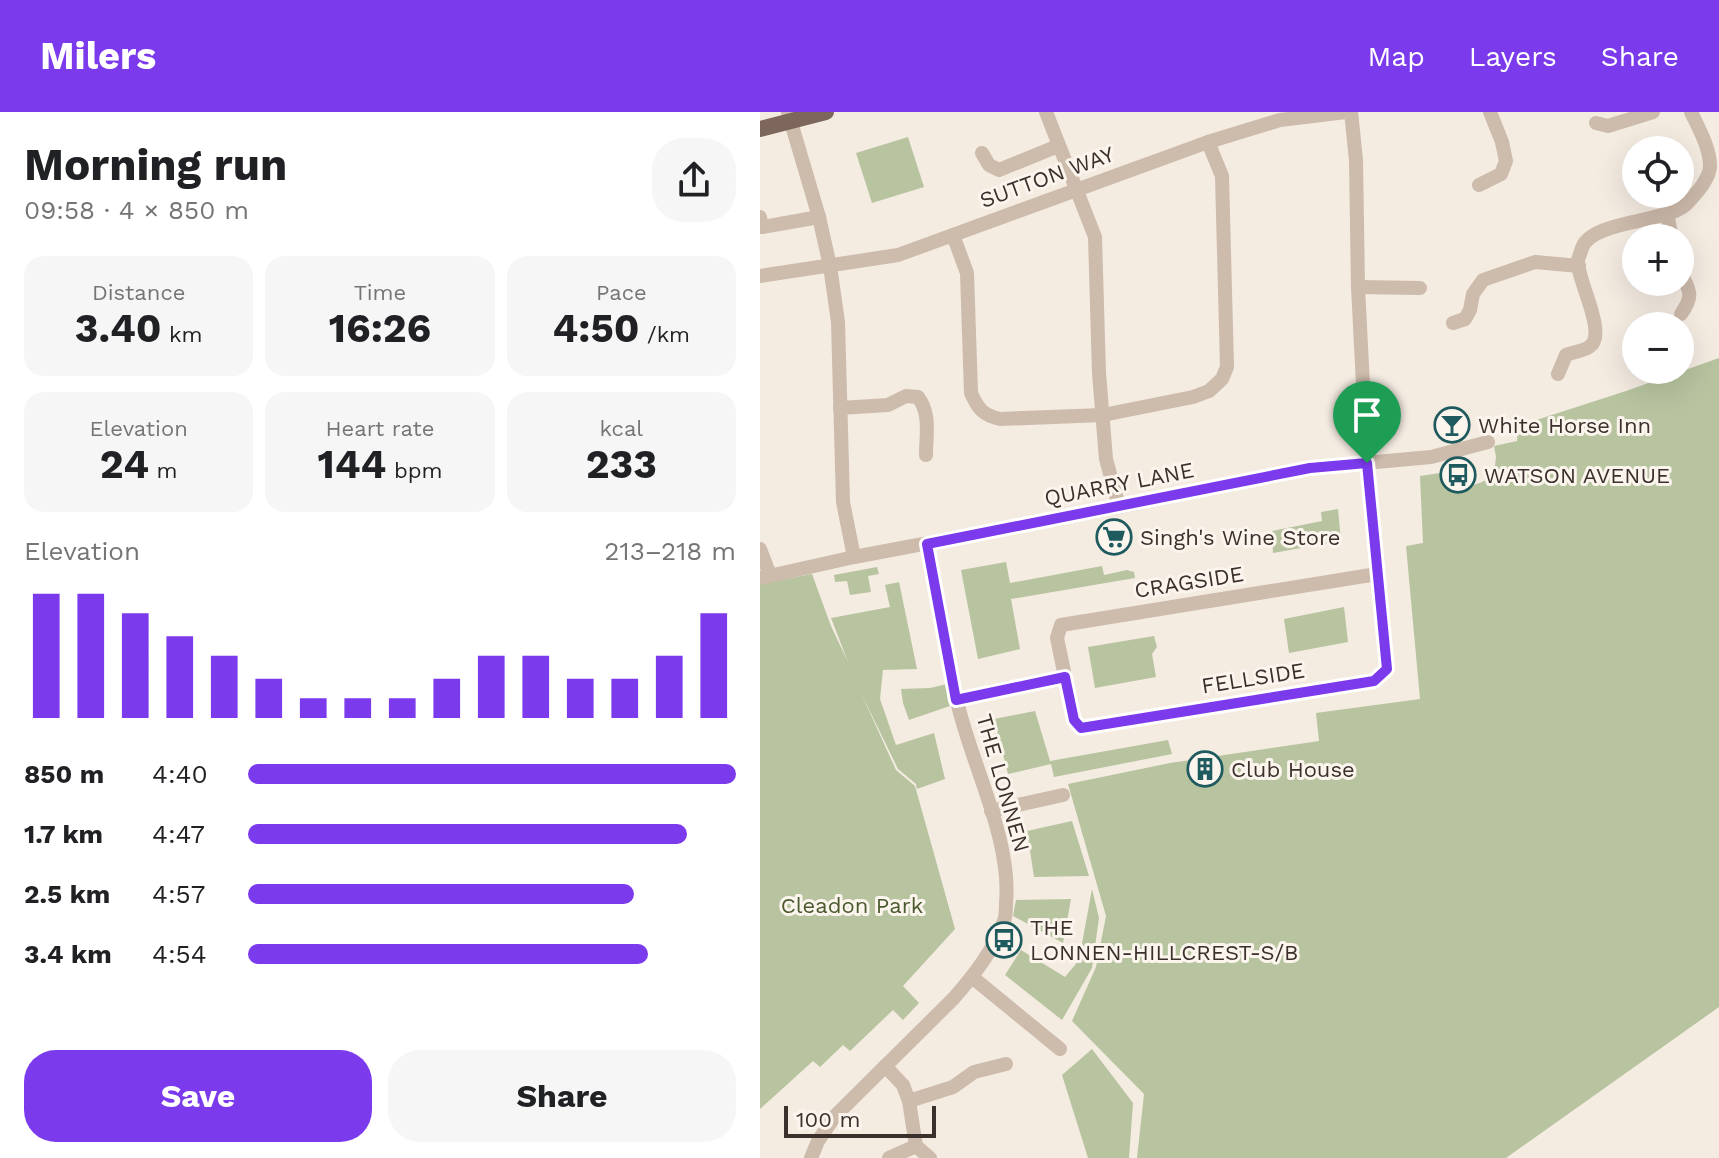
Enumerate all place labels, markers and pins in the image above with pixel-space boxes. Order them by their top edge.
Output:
pin [1333,381,1401,463]
bar icon: White Horse Inn [1433,406,1471,444]
place label: White Horse Inn [1478,413,1651,438]
bus stop icon: WATSON AVENUE [1439,456,1477,494]
place label: WATSON AVENUE [1484,463,1670,488]
supermarket icon: Singh's Wine Store [1095,518,1133,556]
place label: Singh's Wine Store [1140,525,1340,550]
building icon: Club House [1186,750,1224,788]
place label: Club House [1231,757,1355,782]
place label: THE LONNEN-HILLCREST-S/B [1030,915,1299,965]
bus stop icon: THE LONNEN-HILLCREST-S/B [985,921,1023,959]

